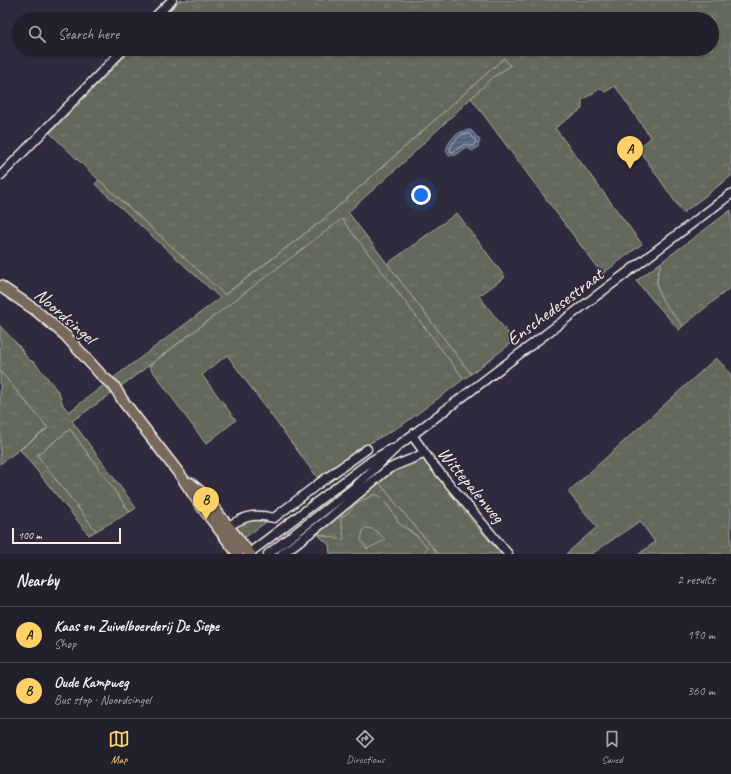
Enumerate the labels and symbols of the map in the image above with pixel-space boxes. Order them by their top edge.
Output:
pin: A [617,136,643,169]
your location [411,185,431,205]
street label: Enschedesestraat [502,262,610,351]
street label: Noordsingel [29,283,104,352]
street label: Wittepalenweg [432,442,511,529]
pin: B [193,487,219,520]
scale bar [12,526,121,545]

